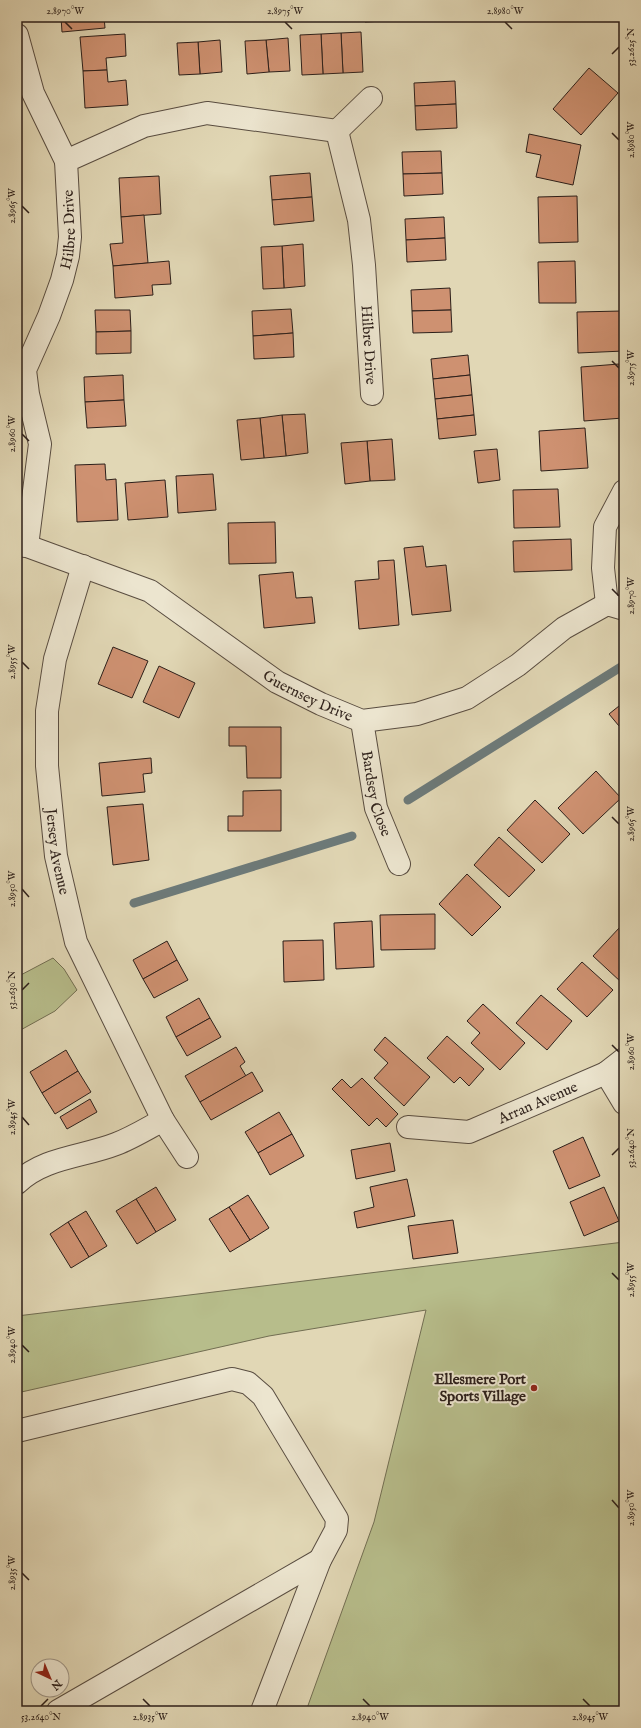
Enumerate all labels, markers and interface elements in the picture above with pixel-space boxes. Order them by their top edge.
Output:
text: 2.8970°W [46,5,84,18]
text: 2.8975°W [267,5,304,18]
text: 2.8980°W [487,5,524,18]
text: 53.2625°N [625,27,638,66]
text: 2.8980°W [625,121,638,158]
text: 2.8965°W [6,188,19,224]
street label: Hilbre Drive [56,189,80,271]
street label: Hilbre Drive [357,305,381,385]
text: 2.8975°W [625,349,638,386]
text: 2.8960°W [6,415,19,452]
text: 2.8970°W [625,577,638,615]
text: 2.8955°W [6,644,19,680]
street label: Guernsey Drive [259,665,356,726]
street label: Bardsey Close [357,749,396,839]
street label: Jersey Avenue [42,806,74,897]
text: 2.8965°W [625,806,638,842]
text: 2.8950°W [6,870,19,907]
text: 53.2630°N [6,970,19,1009]
text: 2.8960°W [625,1033,638,1070]
street label: Arran Avenue [494,1077,581,1128]
text: 2.8945°W [6,1098,19,1135]
text: 53.2640°N [625,1128,638,1168]
text: 2.8955°W [625,1262,638,1298]
text: 2.8940°W [6,1326,19,1364]
place label: Ellesmere Port Sports Village [434,1370,527,1406]
marker: Ellesmere Port Sports Village [529,1383,539,1393]
text: 2.8950°W [625,1489,638,1526]
text: 2.8935°W [6,1555,19,1591]
north arrow [30,1658,70,1698]
text: N [48,1675,65,1693]
text: 53.2640°N [21,1711,61,1724]
text: 2.8935°W [132,1711,168,1724]
text: 2.8940°W [351,1711,389,1724]
text: 2.8945°W [572,1711,609,1724]

